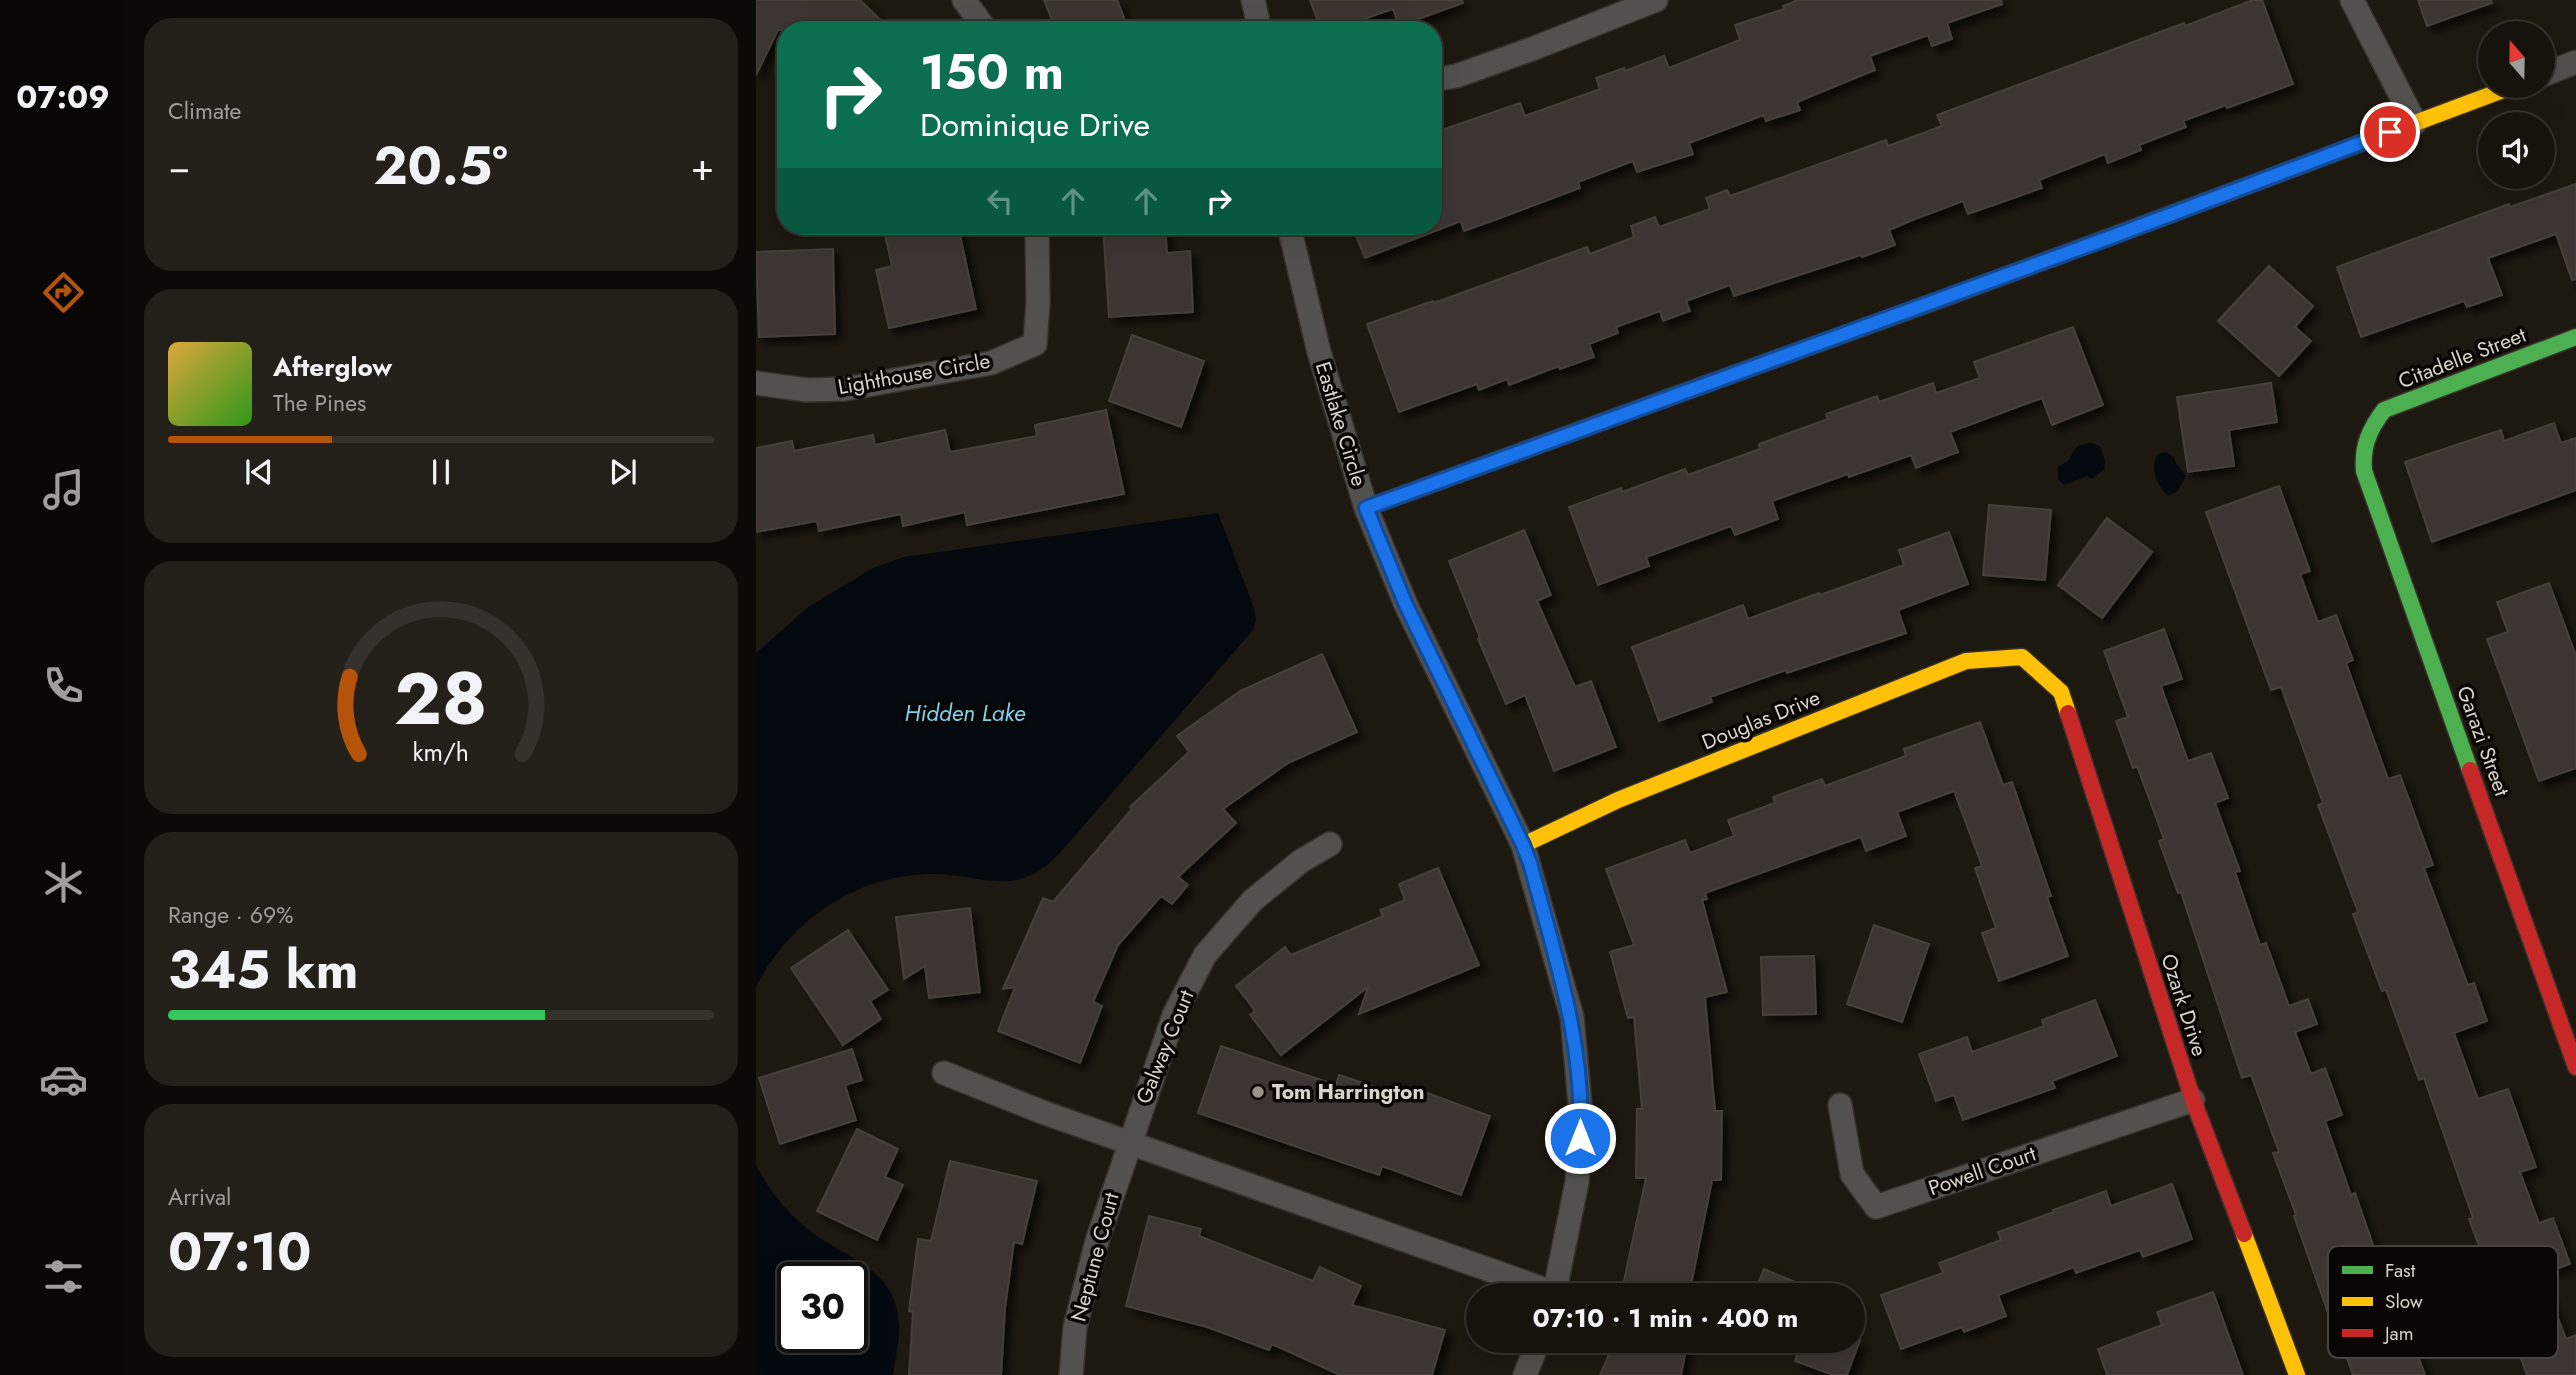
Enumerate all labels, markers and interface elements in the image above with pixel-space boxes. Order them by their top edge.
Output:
north arrow [2478,21,2555,98]
map controls [2478,21,2555,189]
text: 150 m [920,37,1064,107]
icon: right [805,49,896,140]
text: 07:09 [16,74,110,120]
text: Climate [168,94,241,128]
text: Dominique Drive [920,102,1150,148]
pin [2360,102,2420,162]
button: sound [2478,112,2555,189]
icon: arrive [2371,113,2409,151]
text: 20.5° [373,128,508,204]
text: − [168,139,190,194]
text: + [691,139,714,194]
icon: left [981,182,1019,220]
icon: ahead [1054,182,1092,220]
icon: ahead [1127,182,1165,220]
icon: right [1200,182,1238,220]
icon: directions [39,268,88,317]
street label: Citadelle Street [2394,320,2530,396]
street label: Lighthouse Circle [835,346,993,402]
text: Afterglow [273,348,392,386]
street label: Eastlake Circle [1308,358,1374,490]
text: The Pines [273,386,366,420]
icon: previous [240,453,278,491]
icon: pause [422,453,460,491]
icon: next [604,453,642,491]
icon: music [39,465,88,514]
text: 28 [394,646,488,751]
icon: phone [39,661,88,710]
street label: Garazi Street [2449,682,2517,800]
street label: Douglas Drive [1697,683,1825,757]
water label: Hidden Lake [904,696,1026,730]
text: km/h [413,733,469,769]
icon: climate [39,858,88,907]
text: Range · 69% [168,898,293,932]
text: 345 km [168,932,358,1008]
street label: Ozark Drive [2153,950,2215,1060]
street label: Galway Court [1129,986,1201,1108]
icon: car [39,1055,88,1104]
place label: Tom Harrington [1272,1077,1425,1107]
marker: Tom Harrington [1250,1084,1266,1100]
position arrow [1543,1101,1617,1175]
street label: Powell Court [1924,1139,2040,1203]
text: Arrival [168,1180,231,1214]
street label: Neptune Court [1063,1189,1127,1325]
text: 07:10 [168,1214,311,1290]
legend [2328,1246,2558,1358]
icon: filters [39,1252,88,1301]
text: Fast [2385,1257,2416,1284]
speed limit sign: 30 [777,1262,868,1353]
text: Slow [2385,1288,2423,1315]
text: 07:10 · 1 min · 400 m [1533,1299,1798,1337]
text: Jam [2382,1320,2414,1347]

